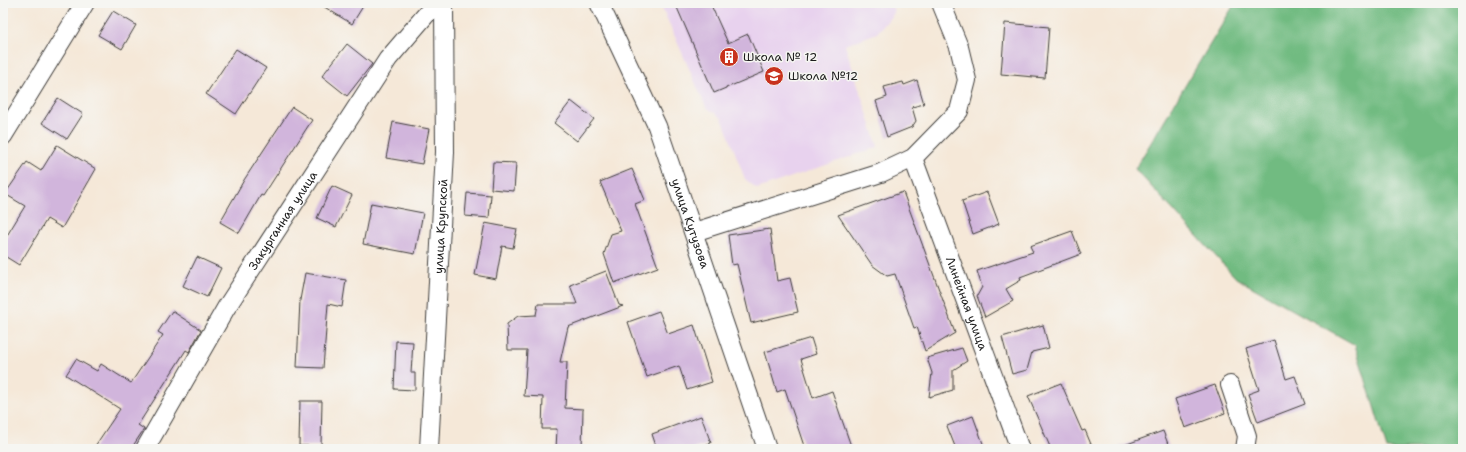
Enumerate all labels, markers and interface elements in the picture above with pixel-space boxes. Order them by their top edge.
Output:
building icon: Школа № 12 [718,46,740,68]
place label: Школа № 12 [743,49,817,65]
school or university icon: Школа №12 [763,65,785,87]
place label: Школа №12 [788,68,858,84]
street label: Закурганная улица [245,167,321,273]
street label: улица Кутузова [667,176,713,271]
street label: улица Крупской [430,178,452,274]
street label: Линейная улица [942,254,991,353]

